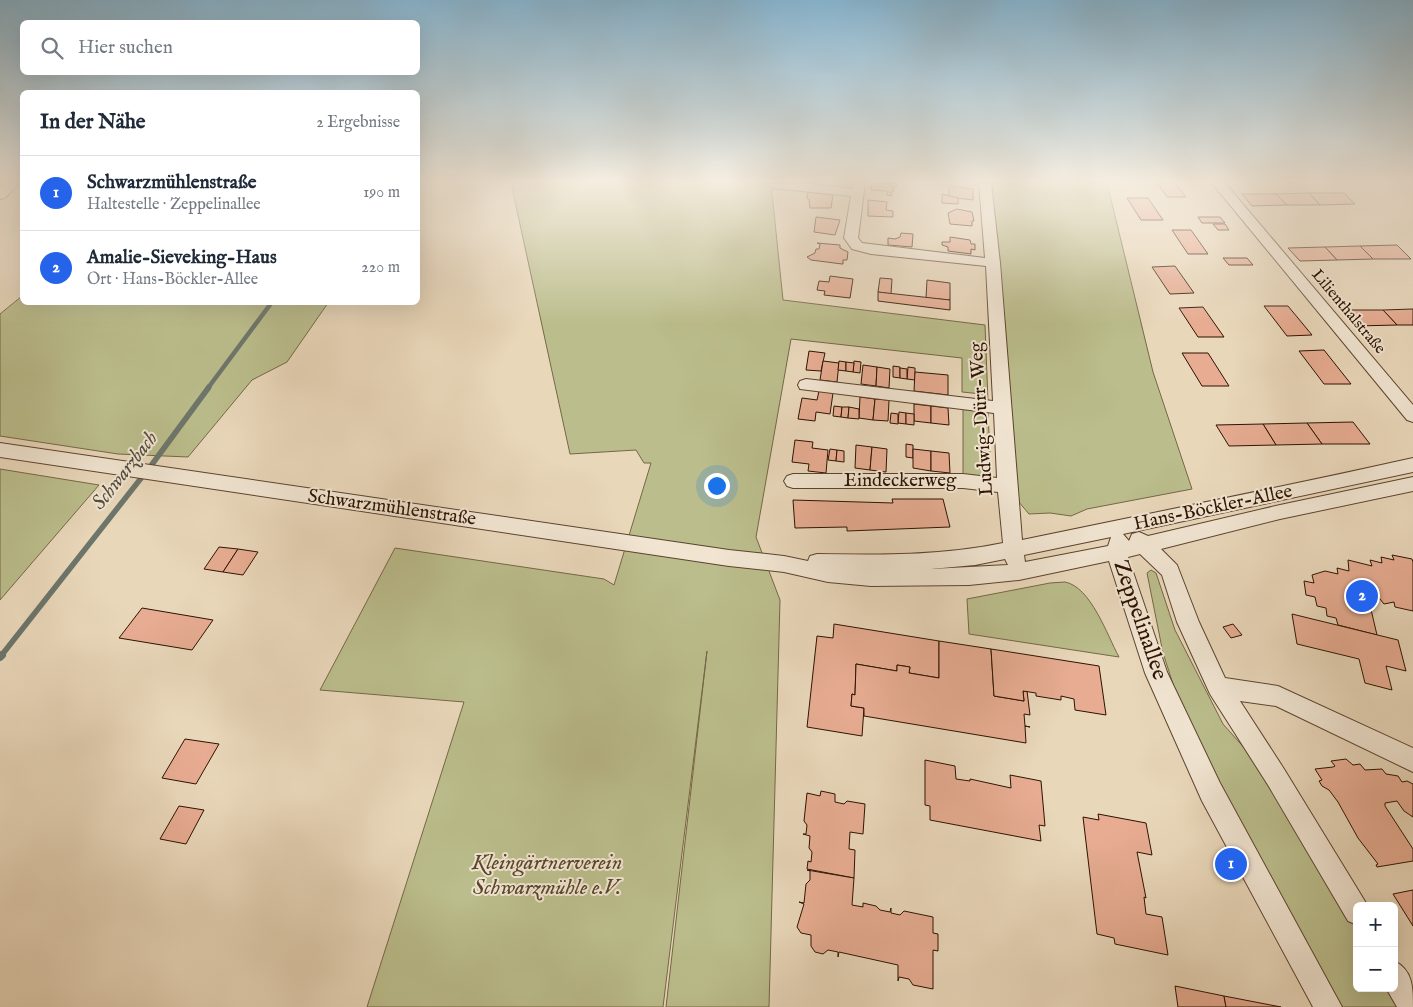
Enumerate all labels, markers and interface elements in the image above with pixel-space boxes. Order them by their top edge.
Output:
search box [20,20,420,75]
icon: search [38,34,66,62]
text: Hier suchen [78,36,173,60]
text: In der Nähe [40,109,146,136]
text: 2 Ergebnisse [316,113,400,133]
text: Schwarzmühlenstraße [87,171,257,195]
text: 1 [53,183,59,203]
text: 190 m [363,183,400,203]
text: Haltestelle · Zeppelinallee [87,195,261,215]
text: Amalie-Sieveking-Haus [87,246,277,270]
text: 2 [52,258,60,278]
text: 220 m [361,258,400,278]
street label: Lilienthalstraße [1307,265,1389,359]
text: Ort · Hans-Böckler-Allee [87,270,258,290]
street label: Ludwig-Dürr-Weg [965,341,999,497]
water label: Schwarzbach [87,426,164,515]
street label: Eindeckerweg [844,469,957,493]
your location [704,473,730,499]
street label: Hans-Böckler-Allee [1132,479,1295,537]
street label: Schwarzmühlenstraße [306,484,478,532]
street label: Zeppelinallee [1106,556,1174,684]
pin: 2 [1346,577,1378,615]
pin: 1 [1215,845,1247,883]
park label: Kleingärtnerverein Schwarzmühle e.V. [471,849,623,902]
map controls [1353,902,1398,992]
button: + [1353,902,1398,947]
button: − [1353,947,1398,992]

